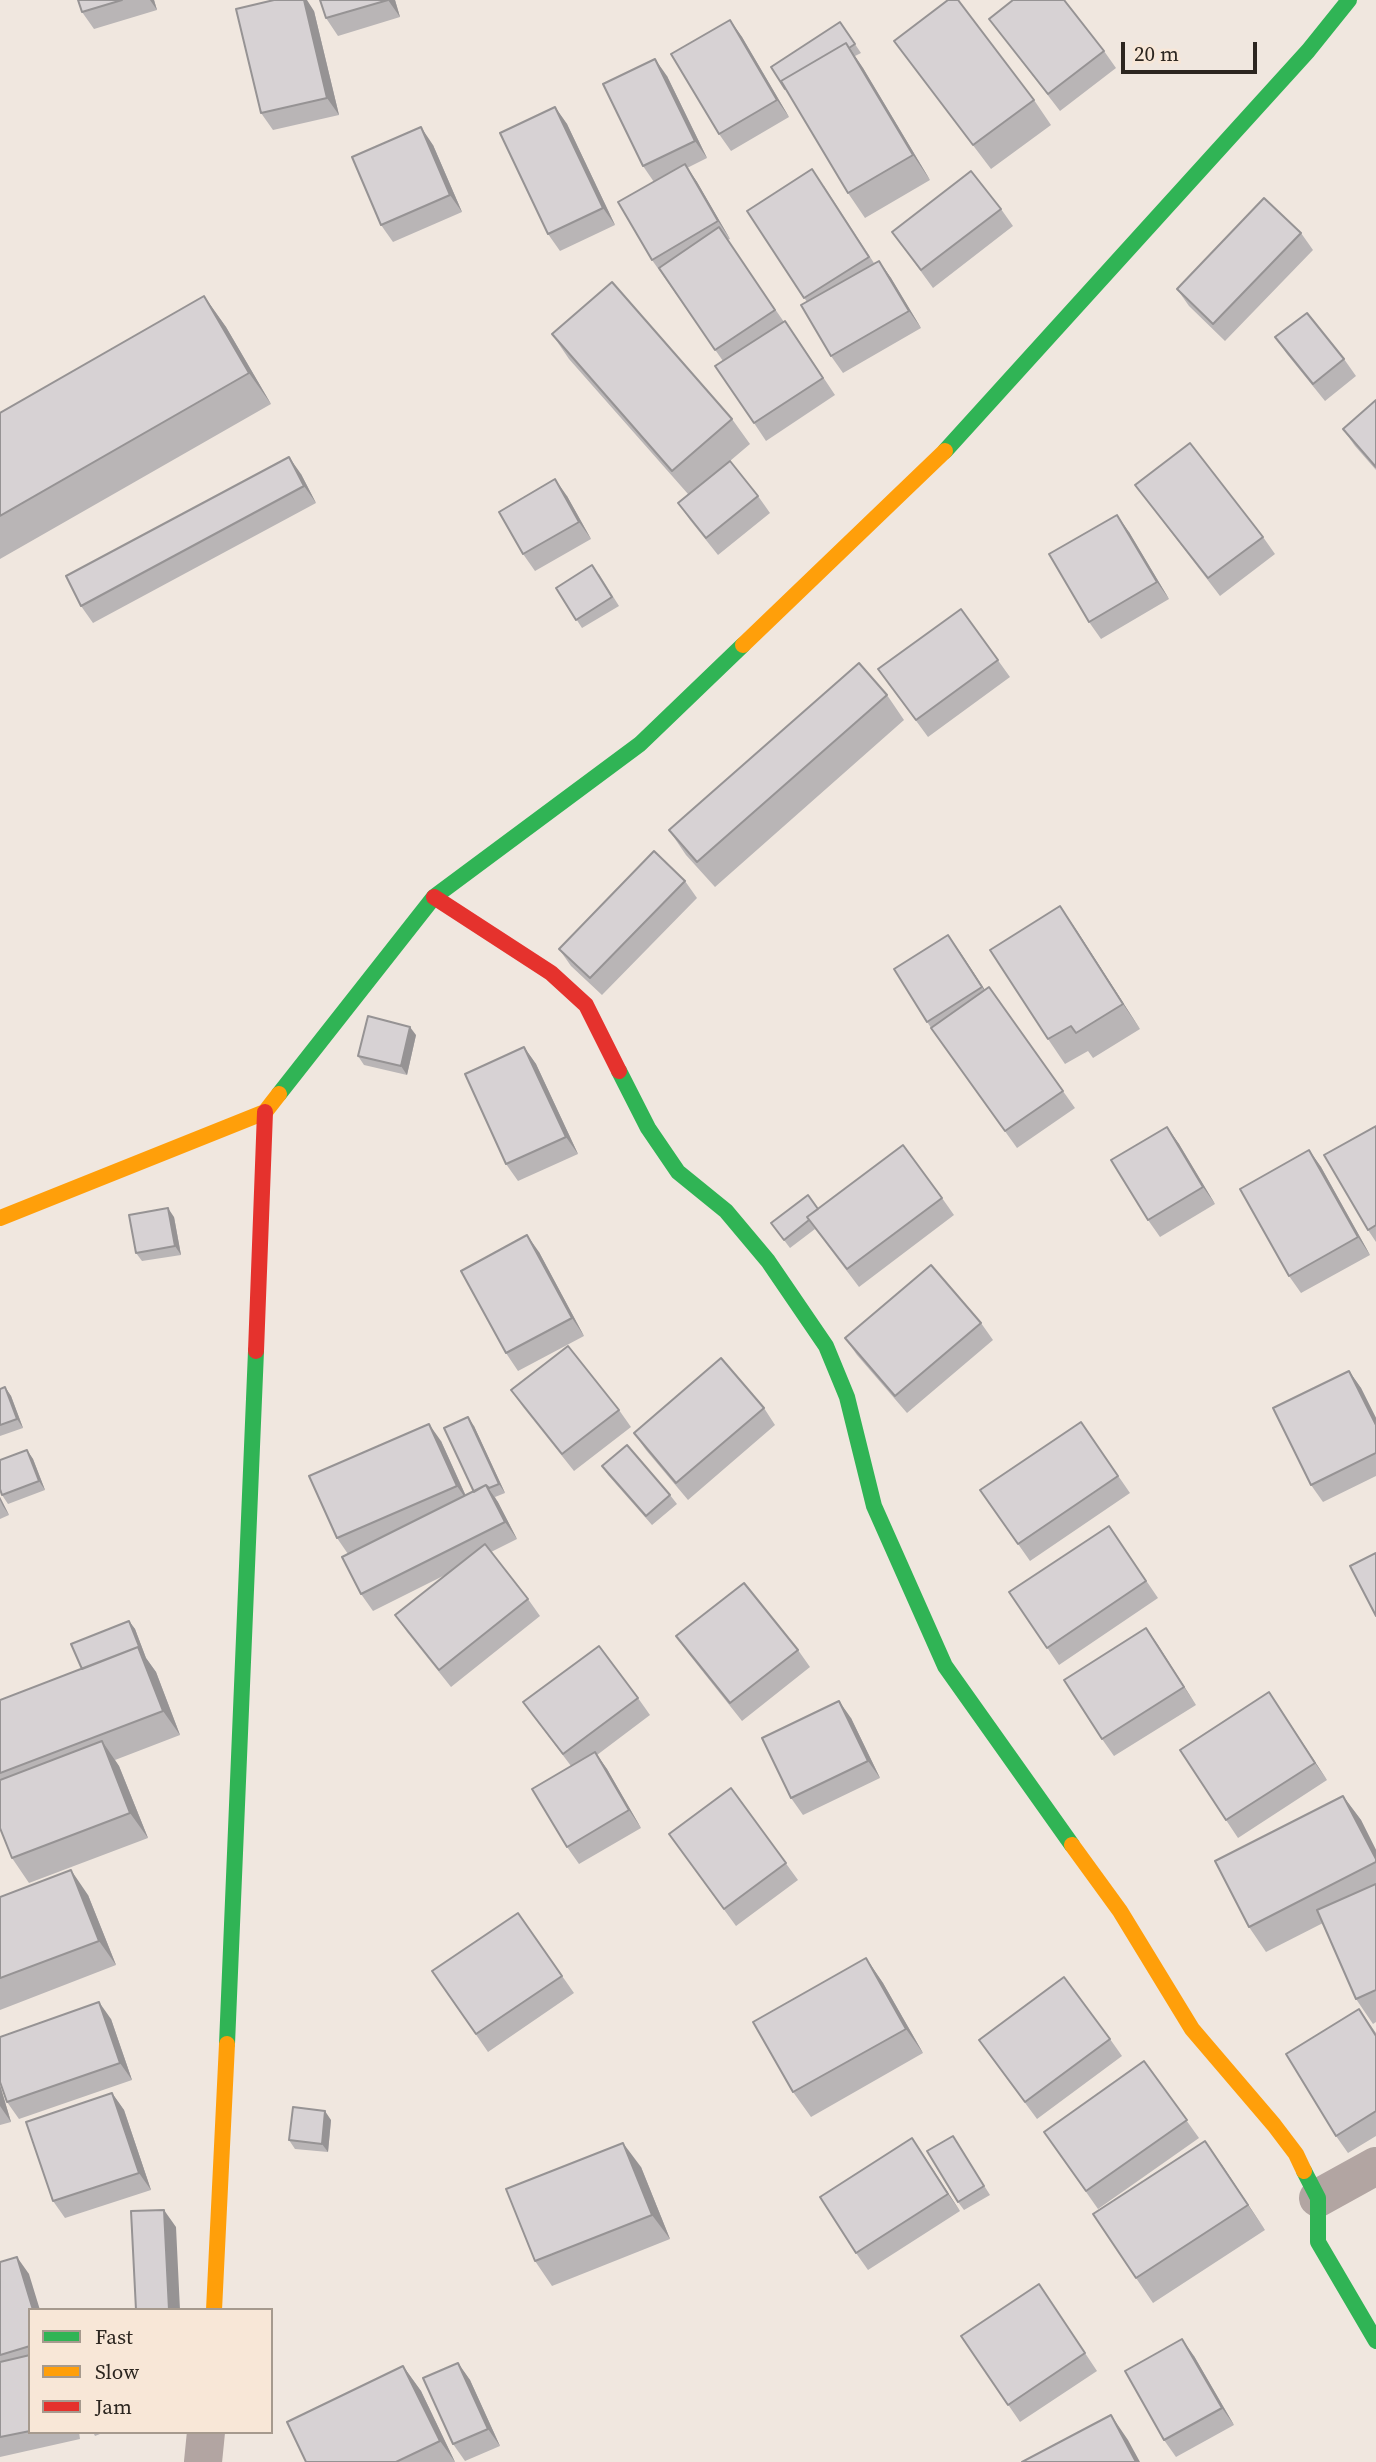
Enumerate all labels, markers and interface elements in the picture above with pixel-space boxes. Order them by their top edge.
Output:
scale bar [1124,28,1260,72]
text: 20 m [1134,39,1179,68]
legend [28,2308,273,2434]
text: Fast [95,2322,133,2351]
text: Slow [95,2357,139,2386]
text: Jam [95,2392,132,2421]

